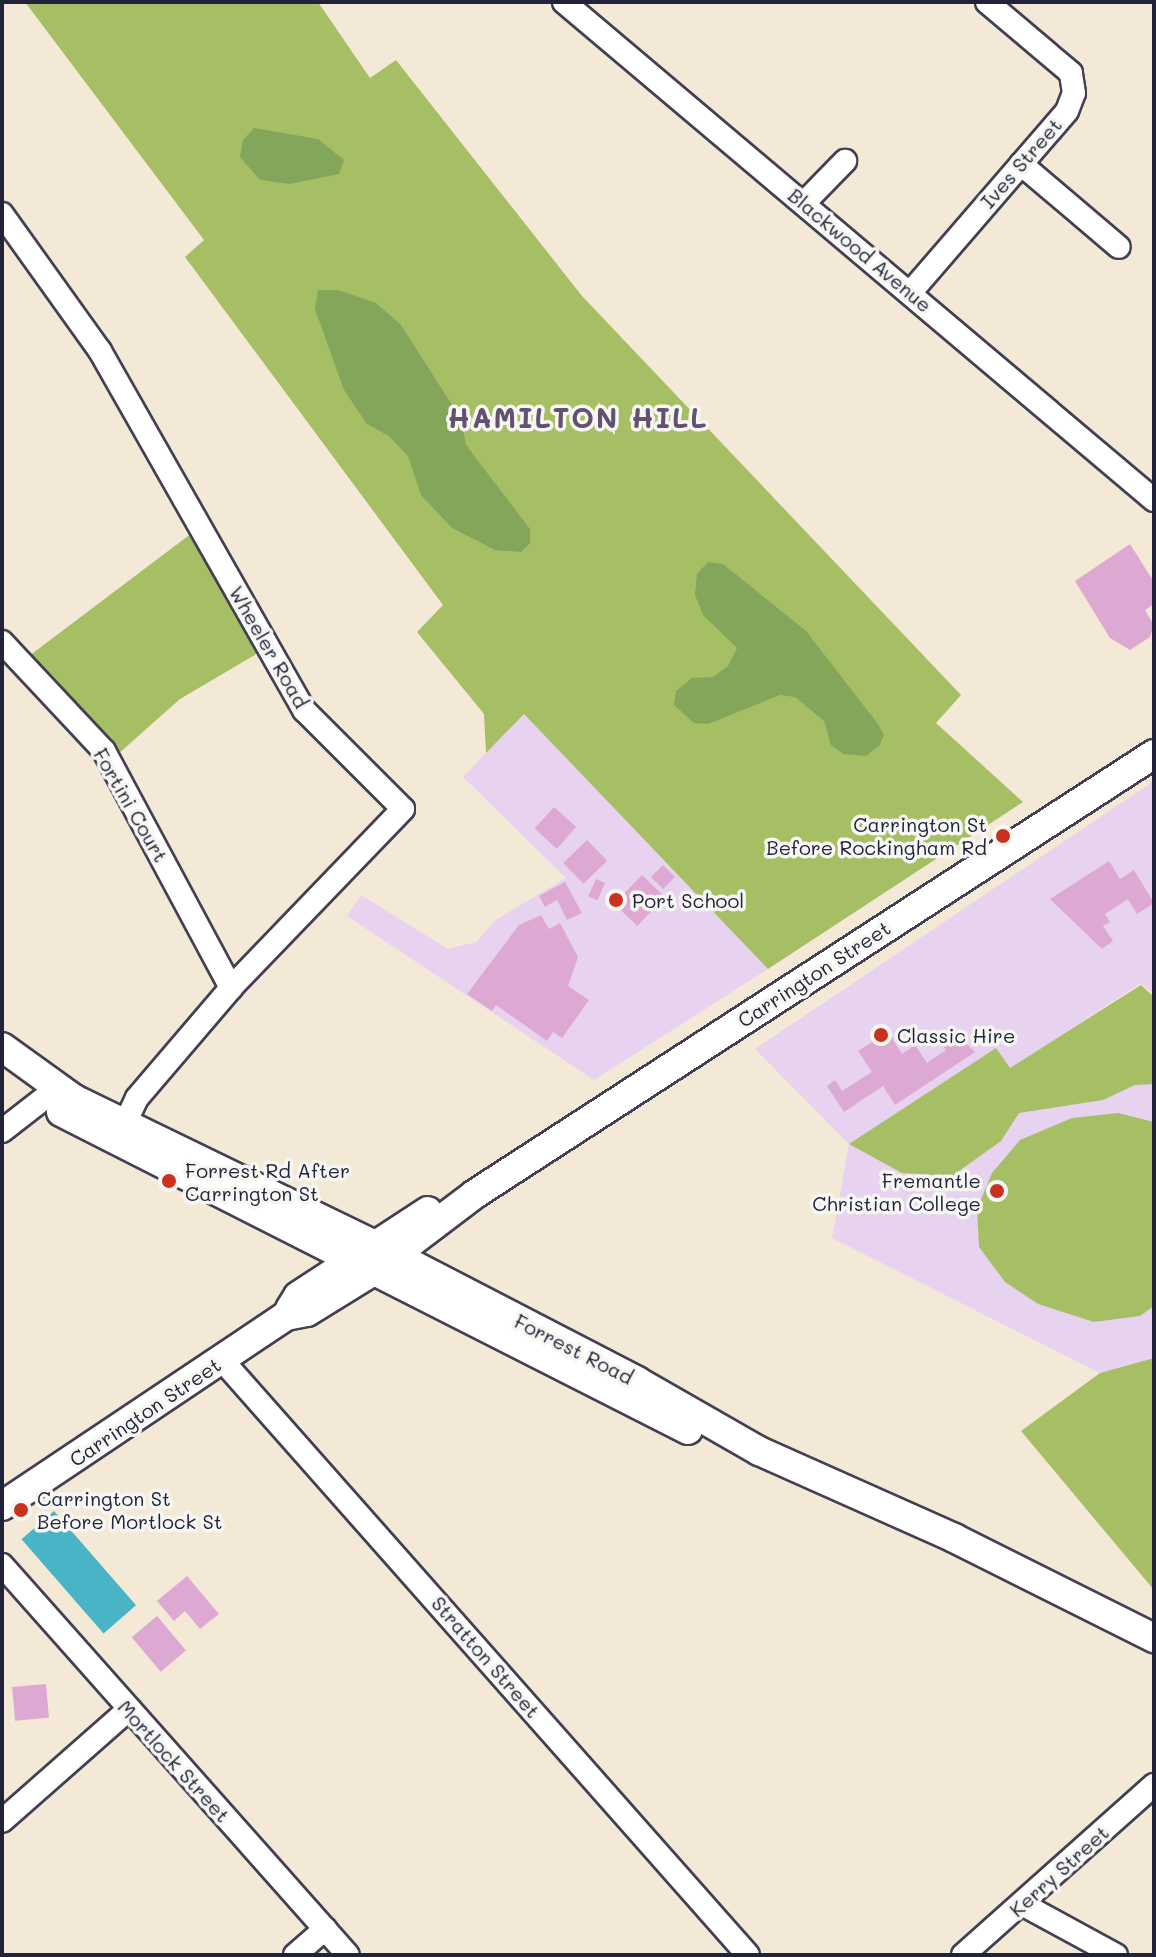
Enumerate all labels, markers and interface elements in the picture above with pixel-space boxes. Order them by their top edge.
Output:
street label: Ives Street [975,113,1067,213]
street label: Blackwood Avenue [783,183,937,317]
district label: HAMILTON HILL [447,400,709,434]
street label: Wheeler Road [224,582,314,712]
street label: Fortini Court [89,744,173,866]
place label: Carrington St Before Rockingham Rd [766,812,987,859]
marker: Carrington St Before Rockingham Rd [994,827,1012,845]
place label: Port School [632,888,744,912]
marker: Port School [607,891,625,909]
street label: Carrington Street [733,916,895,1032]
place label: Classic Hire [897,1023,1015,1047]
marker: Classic Hire [872,1026,890,1044]
place label: Forrest Rd After Carrington St [185,1158,350,1205]
place label: Fremantle Christian College [812,1168,981,1215]
marker: Forrest Rd After Carrington St [160,1172,178,1190]
marker: Fremantle Christian College [988,1182,1006,1200]
street label: Forrest Road [511,1309,637,1389]
street label: Carrington Street [65,1352,225,1472]
place label: Carrington St Before Mortlock St [37,1486,223,1533]
marker: Carrington St Before Mortlock St [12,1501,30,1519]
street label: Stratton Street [427,1591,545,1723]
street label: Mortlock Street [113,1695,235,1827]
street label: Kerry Street [1004,1820,1114,1922]

